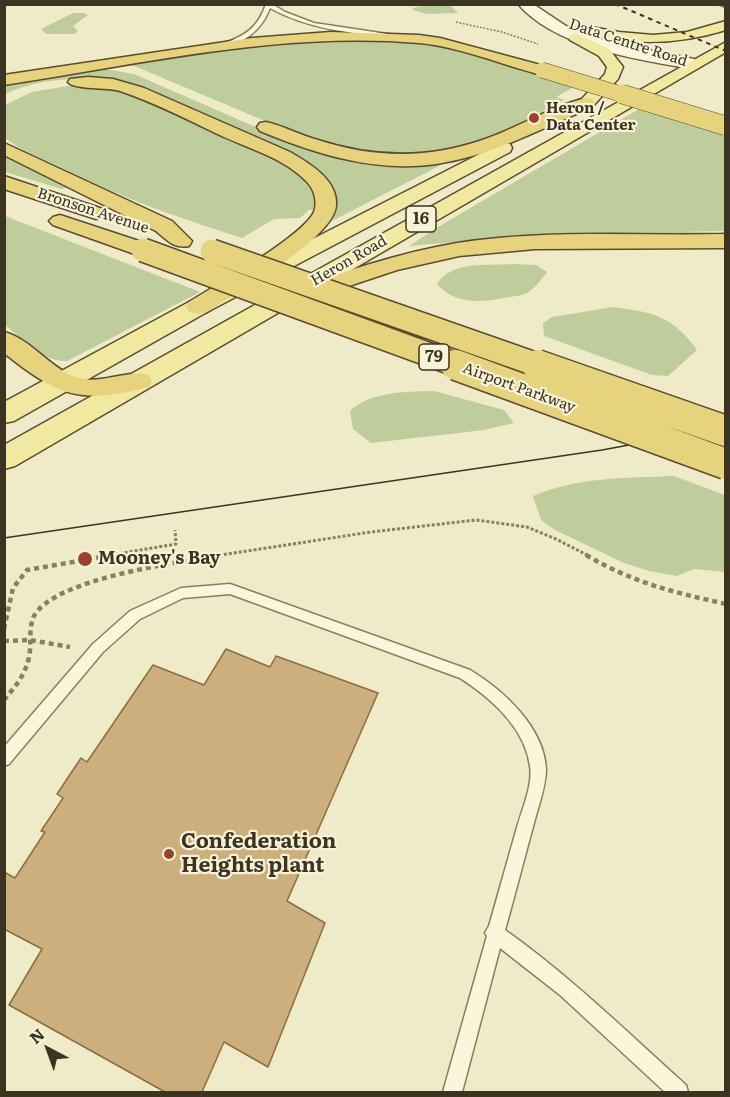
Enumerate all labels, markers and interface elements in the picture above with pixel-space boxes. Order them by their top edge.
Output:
street label: Data Centre Road [566,15,690,71]
place label: Heron / Data Center [546,100,636,135]
marker: Heron / Data Center [527,111,541,125]
street label: Bronson Avenue [35,184,151,238]
road number: 16 [406,206,436,232]
street label: Heron Road [308,232,390,290]
road number: 79 [419,344,449,370]
street label: Airport Parkway [460,359,578,417]
place label: Mooney's Bay [98,548,221,570]
marker: Mooney's Bay [76,550,94,568]
place label: Confederation Heights plant [181,829,336,879]
marker: Confederation Heights plant [162,847,176,861]
north arrow [18,1019,78,1079]
text: N [23,1022,49,1049]

